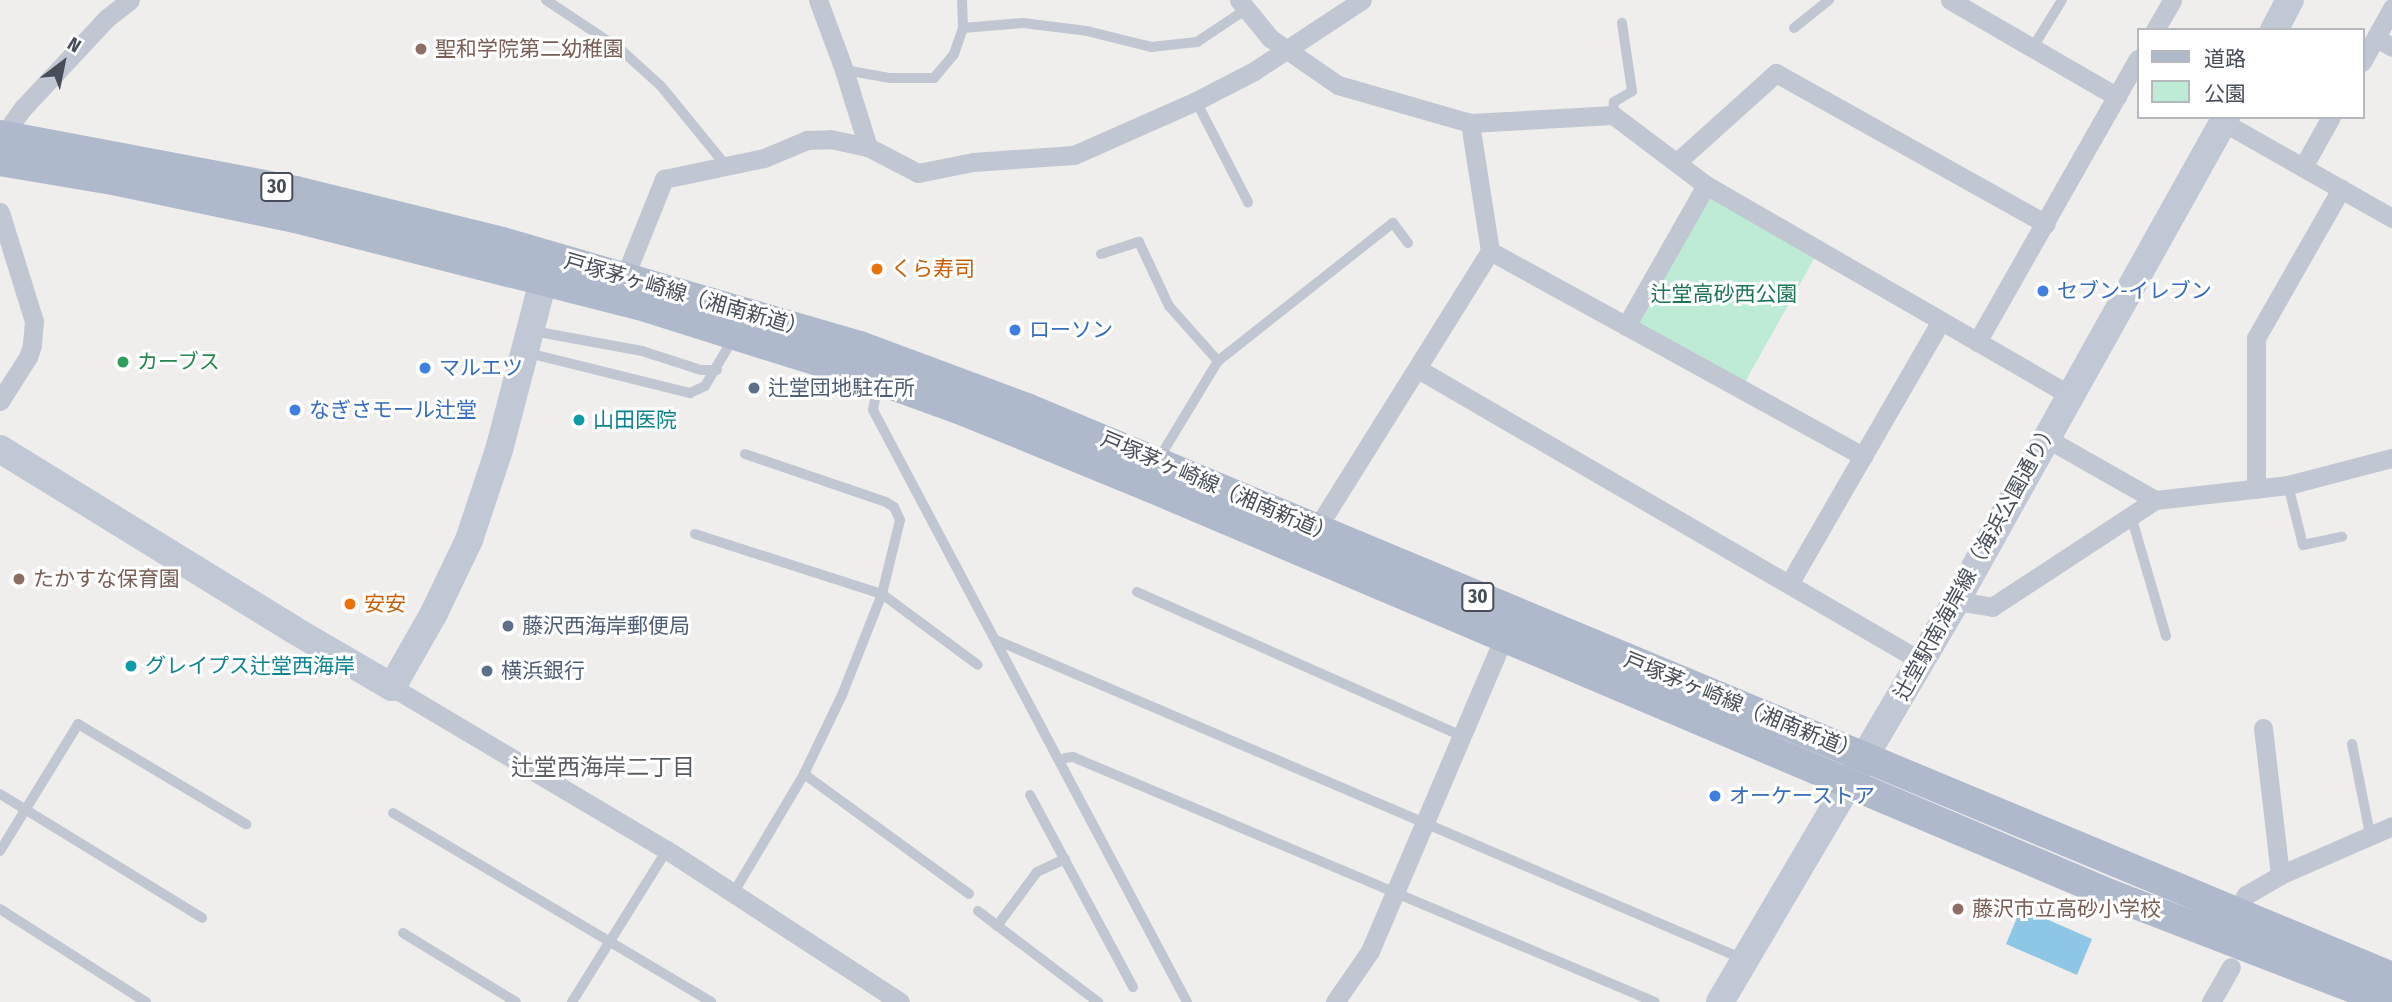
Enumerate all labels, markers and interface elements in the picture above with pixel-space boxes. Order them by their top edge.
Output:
north arrow [28,28,98,98]
legend [2136,28,2364,119]
text: N [63,32,85,58]
place label: 聖和学院第二幼稚園 [435,36,624,62]
marker: 聖和学院第二幼稚園 [413,41,429,57]
text: 道路 [2204,46,2246,72]
text: 公園 [2204,81,2246,107]
road number: 30 [260,172,294,202]
street label: 戸塚茅ヶ崎線（湘南新道） [561,248,811,342]
place label: くら寿司 [891,256,975,282]
marker: くら寿司 [869,261,885,277]
place label: セブン-イレブン [2057,278,2212,304]
park label: 辻堂高砂西公園 [1651,281,1797,307]
marker: セブン-イレブン [2035,283,2051,299]
place label: ローソン [1029,317,1113,343]
marker: ローソン [1007,322,1023,338]
place label: カーブス [137,349,221,375]
marker: カーブス [115,354,131,370]
place label: マルエツ [439,355,523,381]
marker: マルエツ [417,360,433,376]
place label: 辻堂団地駐在所 [768,375,915,401]
marker: 辻堂団地駐在所 [746,380,762,396]
place label: なぎさモール辻堂 [309,397,477,423]
marker: なぎさモール辻堂 [287,402,303,418]
place label: 山田医院 [593,407,677,433]
marker: 山田医院 [571,412,587,428]
street label: 辻堂駅南海岸線（海浜公園通り） [1889,417,2063,705]
street label: 戸塚茅ヶ崎線（湘南新道） [1097,426,1339,548]
place label: たかすな保育園 [33,566,180,592]
marker: たかすな保育園 [11,571,27,587]
road number: 30 [1460,582,1496,612]
place label: 安安 [364,591,406,617]
marker: 安安 [342,596,358,612]
place label: 藤沢西海岸郵便局 [522,613,690,639]
marker: 藤沢西海岸郵便局 [500,618,516,634]
street label: 戸塚茅ヶ崎線（湘南新道） [1620,647,1864,765]
place label: グレイプス辻堂西海岸 [145,653,355,679]
marker: グレイプス辻堂西海岸 [123,658,139,674]
place label: 横浜銀行 [501,658,585,684]
marker: 横浜銀行 [479,663,495,679]
district label: 辻堂西海岸二丁目 [511,753,695,781]
place label: オーケーストア [1729,783,1876,809]
marker: オーケーストア [1707,788,1723,804]
place label: 藤沢市立高砂小学校 [1972,896,2161,922]
marker: 藤沢市立高砂小学校 [1950,901,1966,917]

